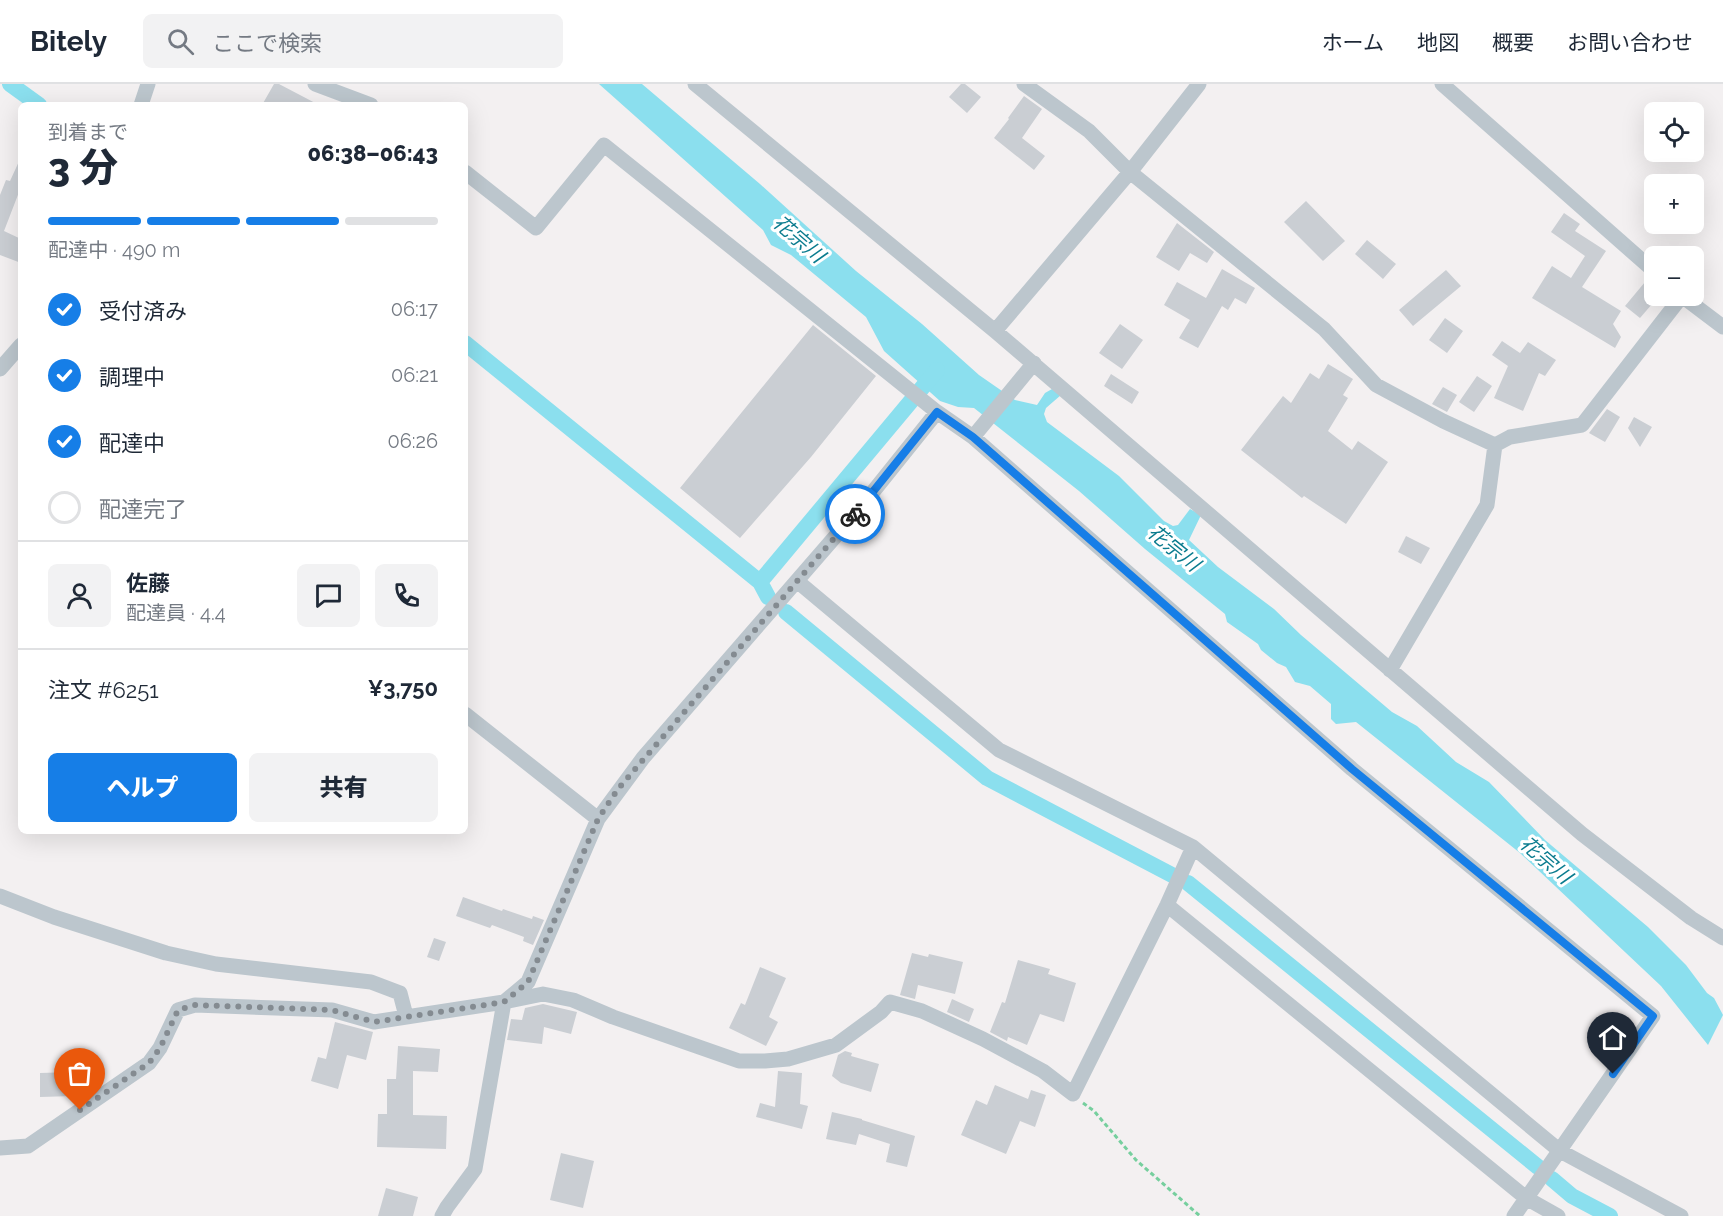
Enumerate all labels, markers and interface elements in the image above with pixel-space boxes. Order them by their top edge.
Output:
search box [143,14,563,68]
text: Bitely [30,25,107,58]
icon: search [164,25,197,58]
text: ここで検索 [212,30,322,56]
text: ホーム [1322,30,1384,55]
text: 地図 [1417,30,1459,55]
text: 概要 [1492,30,1534,55]
text: お問い合わせ [1567,30,1693,55]
map controls [1644,102,1704,306]
button: locate [1644,102,1704,162]
text: 到着まで [48,120,128,144]
text: 06:38–06:43 [308,140,438,166]
text: 3 分 [48,144,118,190]
button: + [1644,174,1704,234]
water label: 花宗川 [768,210,831,269]
text: 配達中 · 490 m [48,238,180,262]
button: − [1644,246,1704,306]
icon: check [48,293,81,326]
text: 06:17 [391,297,438,321]
text: 受付済み [99,298,187,324]
icon: check [48,359,81,392]
text: 06:21 [391,363,438,387]
text: 調理中 [99,364,165,390]
icon: check [48,425,81,458]
text: 06:26 [387,429,438,453]
text: 配達中 [99,430,165,456]
courier [825,484,885,544]
text: 配達完了 [99,496,187,522]
icon: bike [839,498,872,531]
water label: 花宗川 [1143,520,1206,577]
button: person [48,564,111,627]
button: chat [297,564,360,627]
button: phone [375,564,438,627]
text: 佐藤 [126,570,170,596]
text: 配達員 · 4.4 [126,601,226,625]
text: ¥3,750 [368,675,438,701]
text: 注文 #6251 [48,677,159,703]
button: ヘルプ [48,753,237,822]
button: 共有 [249,753,438,822]
water label: 花宗川 [1515,831,1578,890]
pin [1587,1012,1638,1074]
icon: home [1596,1021,1629,1054]
pin [54,1048,105,1110]
icon: bag [63,1057,96,1090]

